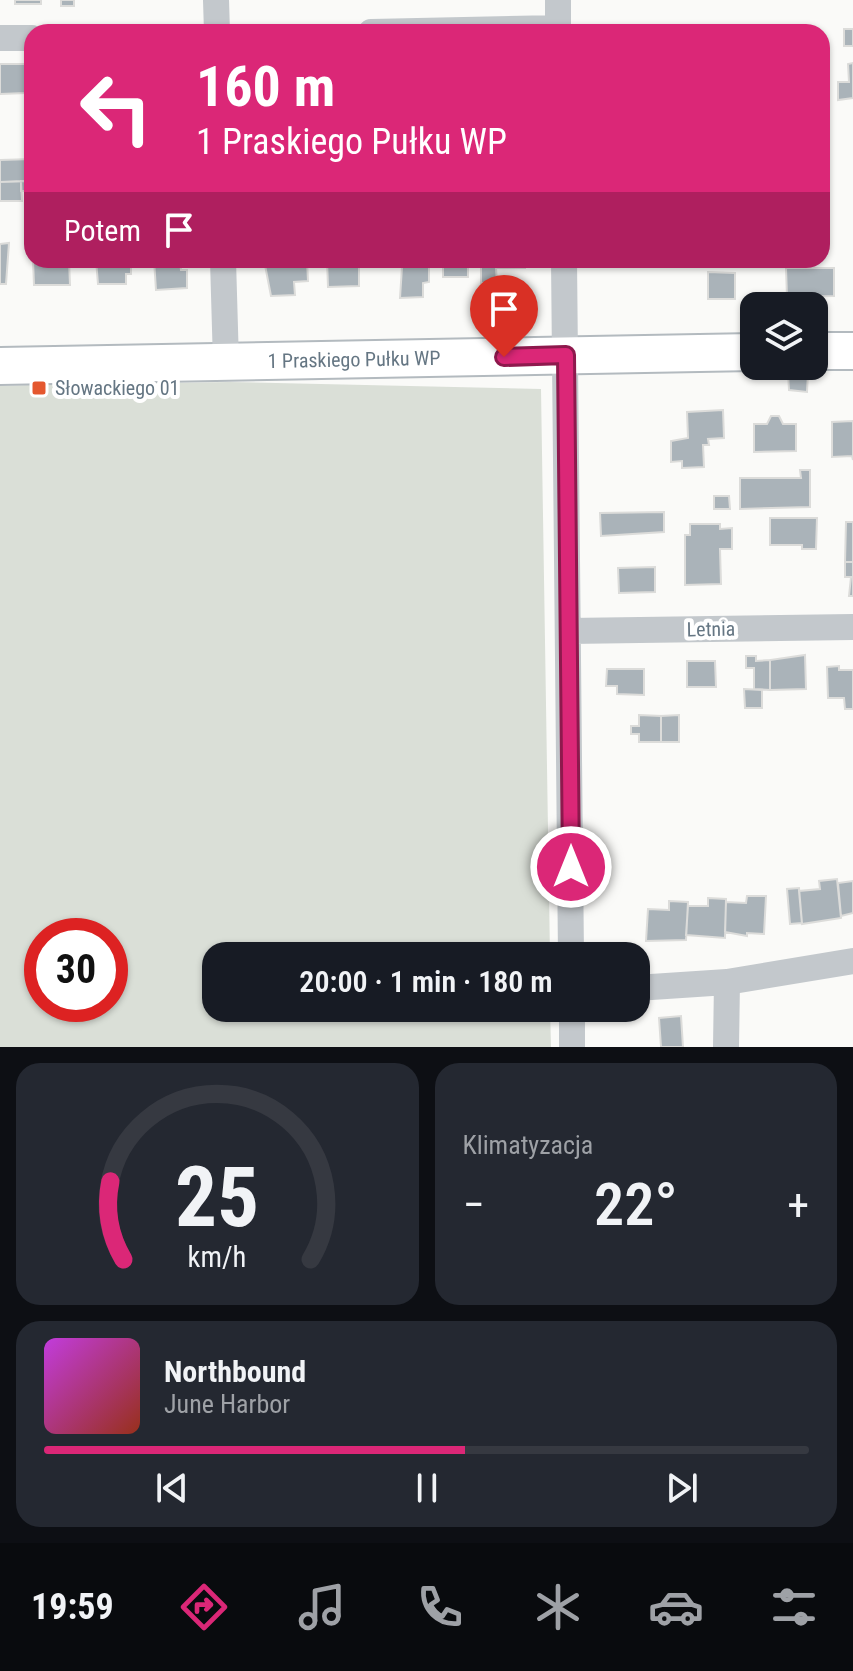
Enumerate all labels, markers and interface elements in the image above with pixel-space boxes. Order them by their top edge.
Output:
text: 160 m [196,54,335,120]
icon: left [64,56,168,160]
text: 1 Praskiego Pułku WP [196,121,507,163]
icon: arrive [157,208,201,252]
text: Potem [64,213,141,248]
pin [470,275,538,357]
icon: arrive [482,287,526,331]
map controls [740,292,828,380]
button: layers [740,292,828,380]
street label: 1 Praskiego Pułku WP [267,346,441,373]
place label: Słowackiego 01 [55,376,179,400]
marker: Słowackiego 01 [30,379,48,397]
street label: Letnia [686,617,736,641]
position arrow [529,825,613,909]
speed limit sign: 30 [24,918,128,1022]
text: 20:00 · 1 min · 180 m [299,964,553,999]
text: Klimatyzacja [463,1130,593,1160]
text: 25 [175,1149,259,1246]
text: 22° [594,1169,678,1240]
text: − [463,1179,485,1231]
text: + [787,1179,809,1231]
text: km/h [188,1240,247,1274]
text: Northbound [164,1354,306,1389]
text: June Harbor [164,1389,290,1419]
icon: previous [150,1466,194,1510]
icon: pause [405,1466,449,1510]
icon: next [660,1466,704,1510]
icon: directions [176,1579,232,1635]
icon: music [294,1579,350,1635]
icon: phone [412,1579,468,1635]
icon: climate [530,1579,586,1635]
icon: car [648,1579,704,1635]
icon: filters [766,1579,822,1635]
text: 19:59 [31,1586,114,1628]

